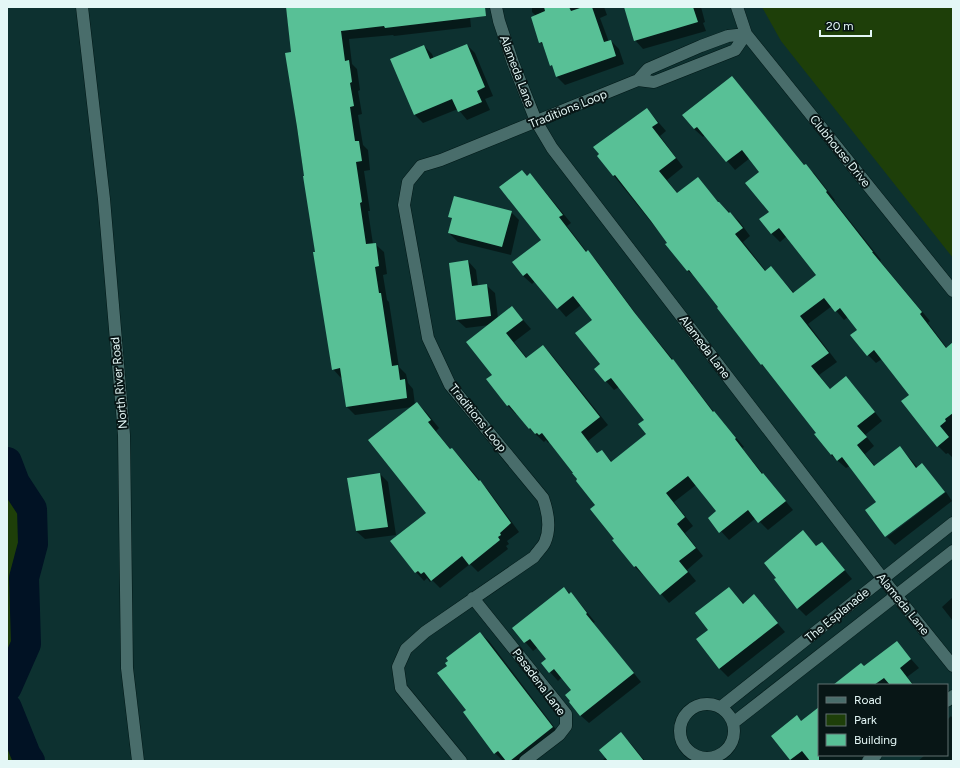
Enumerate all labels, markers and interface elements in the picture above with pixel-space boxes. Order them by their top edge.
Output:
scale bar [820,12,871,38]
text: 20 m [826,19,854,33]
street label: Alameda Lane [497,33,537,109]
street label: Traditions Loop [527,87,609,131]
street label: Clubhouse Drive [807,112,873,190]
street label: Alameda Lane [677,313,734,382]
street label: North River Road [108,337,130,429]
street label: Traditions Loop [446,381,510,455]
street label: Alameda Lane [874,570,932,638]
street label: The Esplanade [802,585,872,645]
street label: Pasadena Lane [509,646,569,718]
legend [818,684,948,756]
text: Road [854,693,882,707]
text: Park [854,713,877,727]
text: Building [854,733,897,747]

